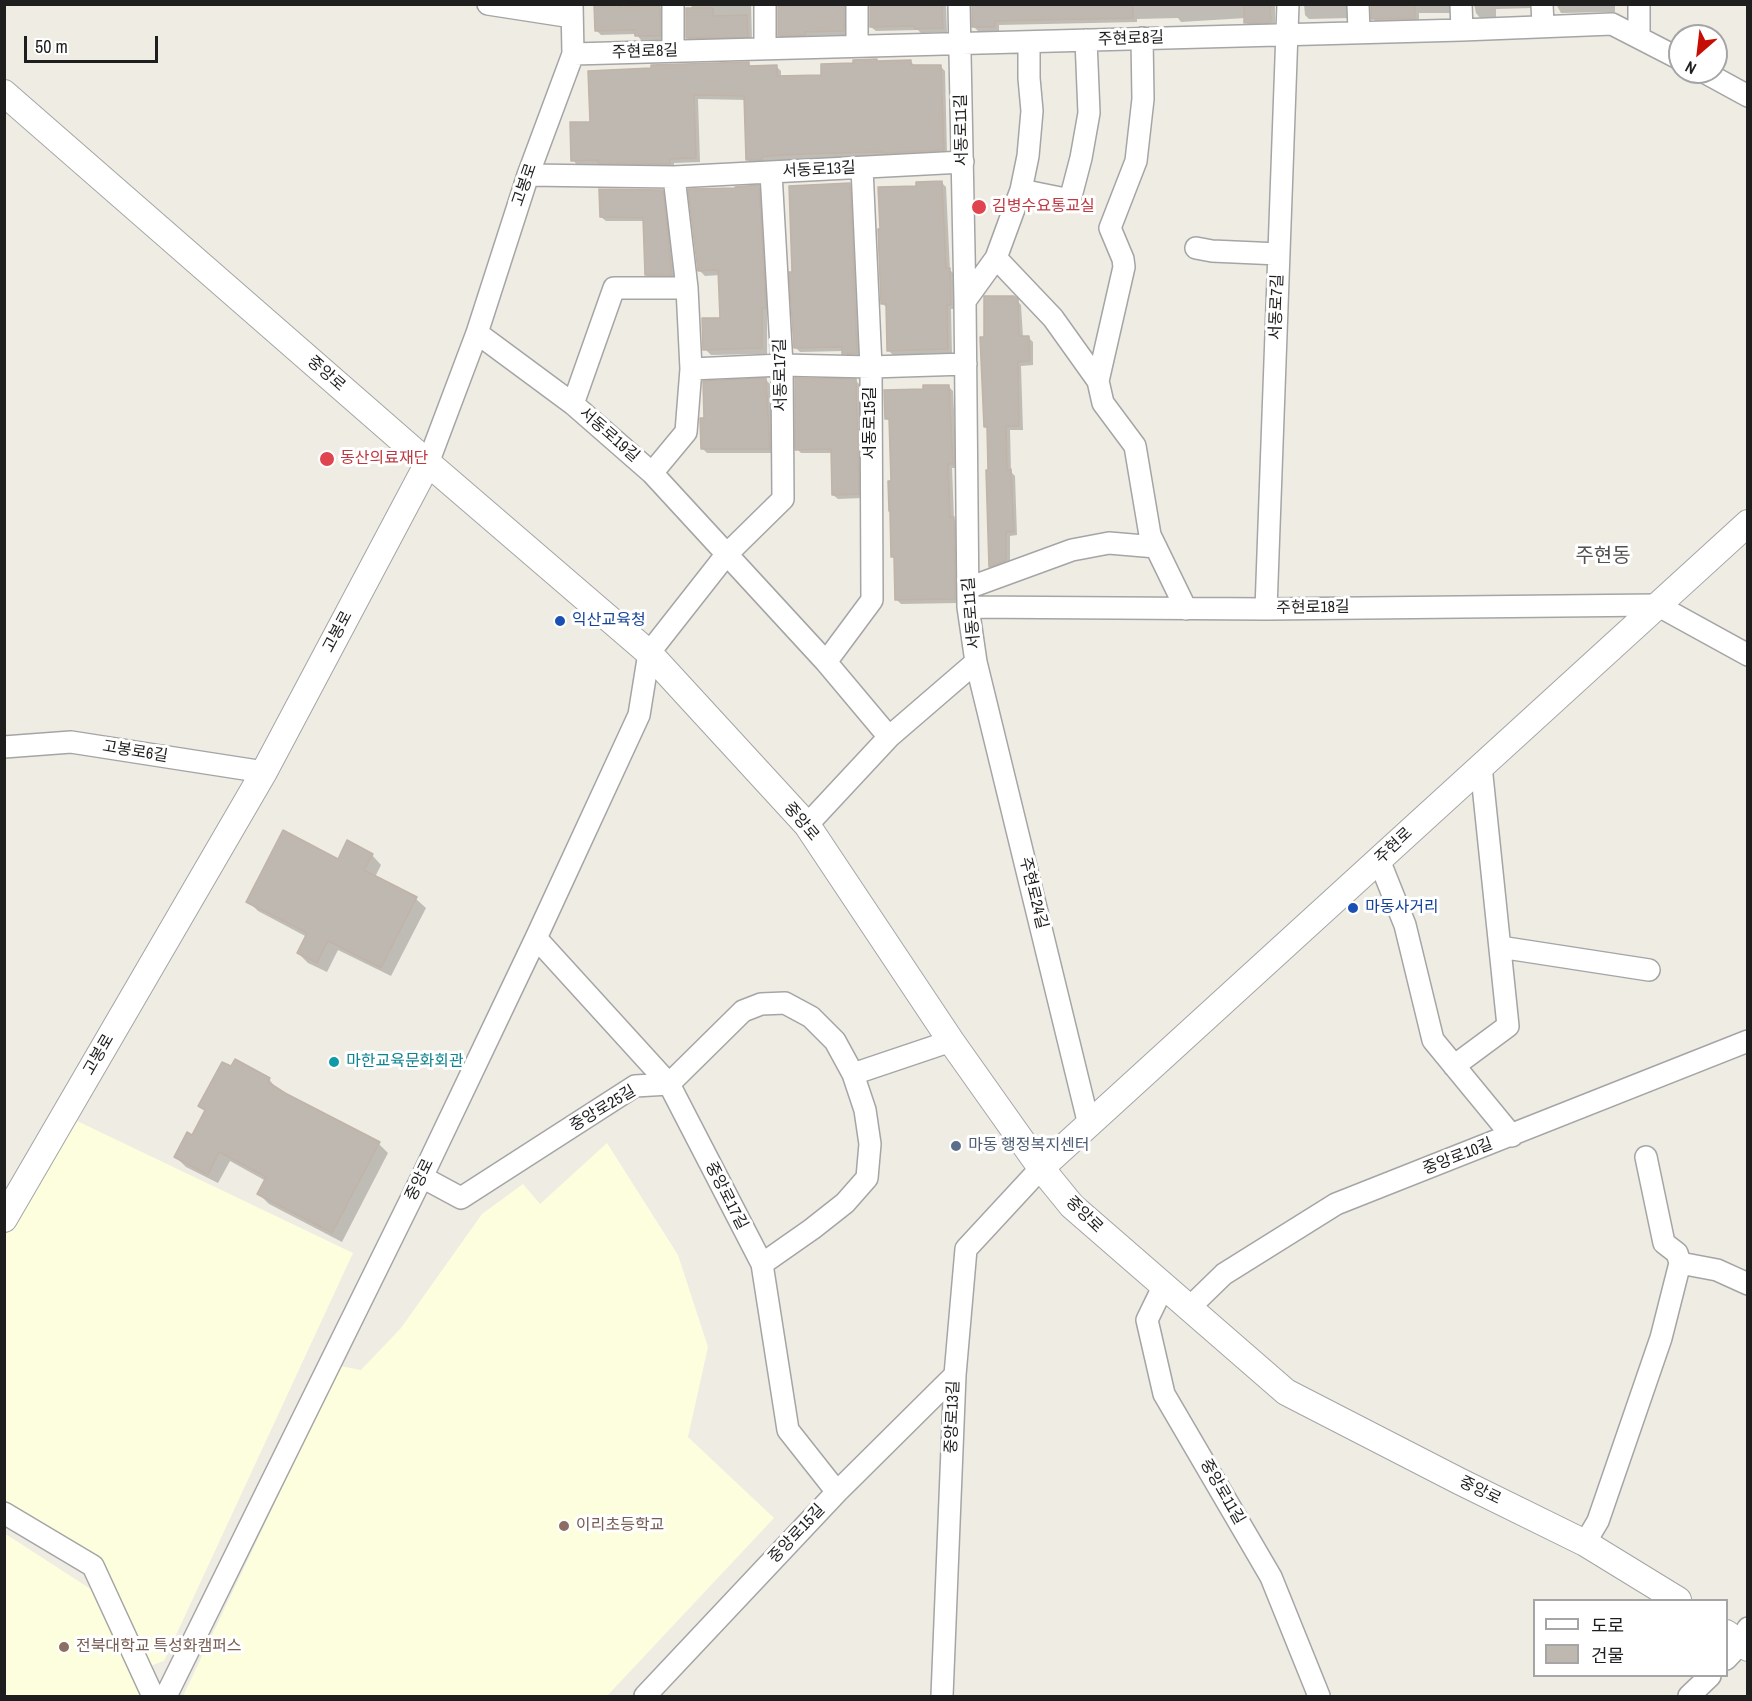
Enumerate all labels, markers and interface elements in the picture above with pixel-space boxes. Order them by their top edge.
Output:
scale bar [27,24,160,62]
north arrow [1668,24,1728,84]
street label: 주현로8길 [1098,28,1164,50]
text: 50 m [35,34,68,59]
street label: 주현로8길 [612,41,678,63]
text: N [1681,56,1700,80]
street label: 서동로11길 [952,94,972,166]
street label: 서동로13길 [782,158,856,182]
street label: 고봉로 [509,161,541,209]
place label: 김병수요통교실 [992,197,1095,217]
marker: 김병수요통교실 [970,198,988,216]
street label: 서동로7길 [1266,274,1288,340]
street label: 서동로17길 [771,338,791,412]
street label: 중앙로 [303,352,349,396]
street label: 서동로15길 [861,386,881,460]
street label: 서동로19길 [575,404,643,466]
place label: 동산의료재단 [340,449,428,469]
marker: 동산의료재단 [318,450,336,468]
district label: 주현동 [1575,545,1631,569]
street label: 서동로11길 [959,576,985,650]
street label: 주현로18길 [1276,598,1350,618]
street label: 고봉로 [319,608,357,656]
place label: 익산교육청 [572,611,646,631]
marker: 익산교육청 [553,614,567,628]
street label: 고봉로6길 [101,737,169,767]
street label: 중앙로 [779,799,823,845]
street label: 주현로 [1371,824,1417,868]
street label: 주현로24길 [1015,855,1051,931]
place label: 마동사거리 [1365,898,1439,918]
marker: 마동사거리 [1346,901,1360,915]
street label: 고봉로 [80,1031,118,1079]
place label: 마한교육문화회관 [346,1052,464,1072]
marker: 마한교육문화회관 [327,1055,341,1069]
street label: 중앙로25길 [567,1082,639,1136]
street label: 중앙로10길 [1420,1135,1496,1179]
place label: 마동 행정복지센터 [968,1136,1089,1156]
marker: 마동 행정복지센터 [949,1139,963,1153]
street label: 중앙로 [402,1156,438,1204]
street label: 중앙로17길 [701,1159,751,1233]
street label: 중앙로 [1061,1193,1107,1237]
street label: 중앙로13길 [942,1380,964,1454]
street label: 중앙로11길 [1196,1456,1248,1528]
street label: 중앙로 [1456,1473,1504,1509]
street label: 중앙로15길 [765,1501,829,1567]
place label: 이리초등학교 [576,1516,664,1536]
marker: 이리초등학교 [557,1519,571,1533]
legend [1533,1599,1728,1677]
text: 도로 [1591,1613,1624,1638]
place label: 전북대학교 특성화캠퍼스 [76,1637,242,1657]
marker: 전북대학교 특성화캠퍼스 [57,1640,71,1654]
text: 건물 [1591,1643,1624,1668]

